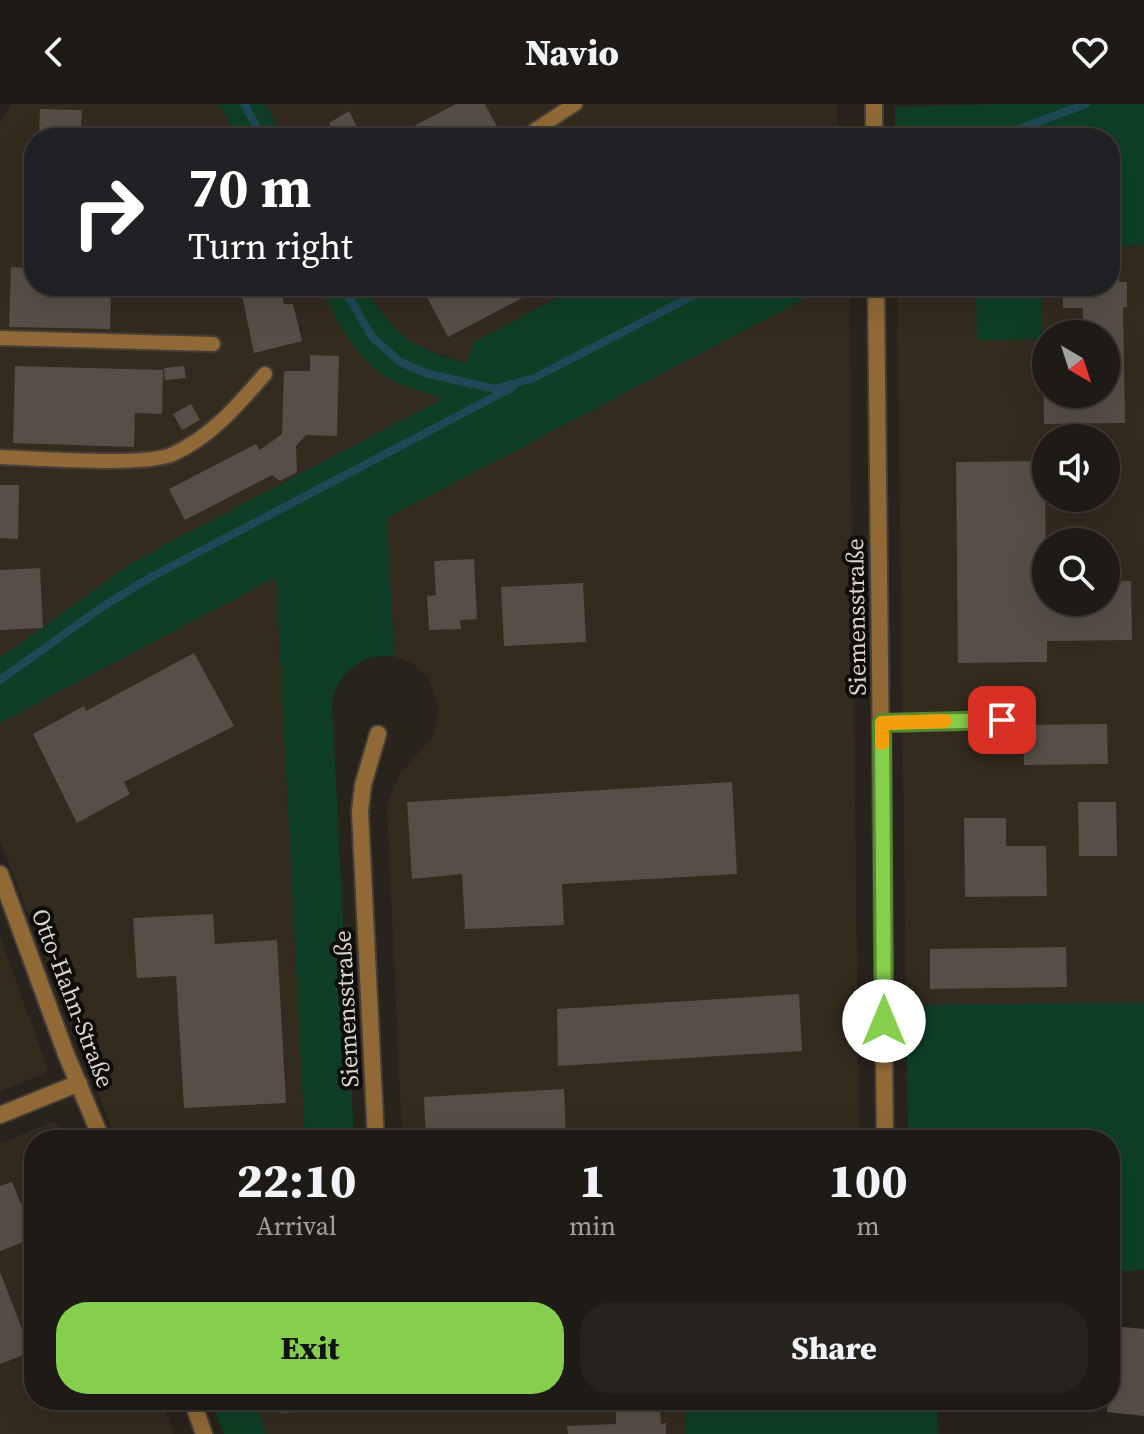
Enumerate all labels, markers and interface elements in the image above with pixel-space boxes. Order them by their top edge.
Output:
text: Navio [525,28,619,77]
icon: back [32,30,76,74]
icon: heart [1068,30,1112,74]
text: 70 m [188,149,311,226]
icon: right [56,160,160,264]
text: Turn right [188,222,353,271]
north arrow [1032,320,1120,408]
map controls [1032,320,1120,616]
button: sound [1032,424,1120,512]
button: search [1032,528,1120,616]
street label: Siemensstraße [838,538,874,696]
pin [968,686,1036,754]
icon: arrive [980,698,1024,742]
street label: Otto-Hahn-Straße [24,904,122,1092]
street label: Siemensstraße [325,930,367,1088]
position arrow [842,979,926,1063]
text: 22:10 [236,1147,357,1213]
text: 1 [579,1147,606,1213]
text: 100 [828,1147,908,1213]
text: Arrival [256,1208,337,1244]
text: min [569,1208,616,1244]
text: m [856,1208,880,1244]
button: Exit [56,1302,564,1394]
button: Share [580,1302,1088,1394]

